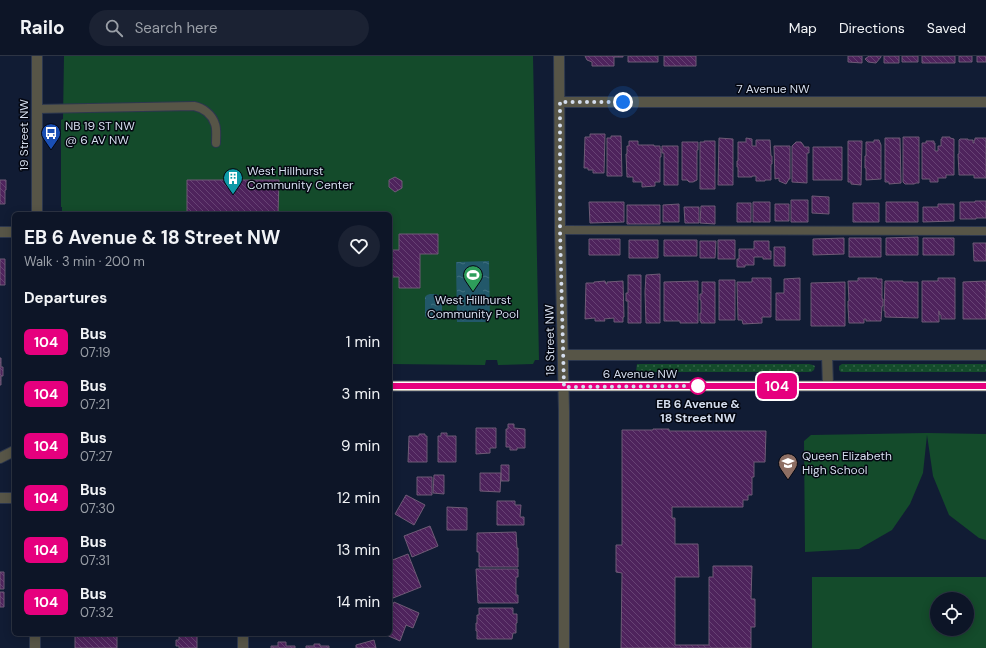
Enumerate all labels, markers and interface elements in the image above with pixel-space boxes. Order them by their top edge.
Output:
search box [89,10,369,46]
text: Railo [20,15,65,40]
icon: search [103,17,125,39]
text: Search here [135,18,217,38]
text: Map [789,19,817,37]
text: Directions [839,19,905,37]
text: Saved [927,19,966,37]
street label: 7 Avenue NW [736,81,810,97]
your location [613,92,633,112]
street label: 19 Street NW [16,99,32,171]
place label: NB 19 ST NW @ 6 AV NW [65,118,135,148]
bus stop icon: NB 19 ST NW @ 6 AV NW [40,122,62,150]
place label: West Hillhurst Community Center [247,163,354,193]
building icon: West Hillhurst Community Center [222,167,244,195]
text: EB 6 Avenue & 18 Street NW [24,225,280,250]
button: heart [338,225,380,267]
text: Walk · 3 min · 200 m [24,253,145,270]
sports icon: West Hillhurst Community Pool [462,264,484,292]
text: Departures [24,288,107,308]
place label: West Hillhurst Community Pool [427,292,519,322]
street label: 18 Street NW [541,304,559,376]
text: Bus [80,324,107,344]
text: 1 min [346,332,380,352]
text: 104 [34,333,58,351]
text: 07:19 [80,344,111,361]
street label: 6 Avenue NW [603,366,678,382]
line badge: 104 [754,373,800,399]
text: Bus [80,376,107,396]
marker: EB 6 Avenue & 18 Street NW [689,377,707,395]
text: 104 [765,377,789,395]
text: 3 min [342,384,380,404]
text: 104 [34,385,58,403]
text: 07:21 [80,396,110,413]
place label: EB 6 Avenue & 18 Street NW [656,396,740,426]
text: Bus [80,428,107,448]
text: 9 min [341,436,380,456]
text: 104 [34,437,58,455]
text: 07:27 [80,448,113,465]
place label: Queen Elizabeth High School [802,448,892,478]
school or university icon: Queen Elizabeth High School [777,452,799,480]
text: Bus [80,480,107,500]
text: 12 min [337,488,380,508]
text: 104 [34,489,58,507]
text: 07:30 [80,500,115,517]
text: Bus [80,532,107,552]
text: 13 min [337,540,380,560]
text: 104 [34,541,58,559]
text: 07:31 [80,552,110,569]
text: Bus [80,584,107,604]
text: 14 min [337,592,380,612]
map controls [930,592,974,636]
button: locate [930,592,974,636]
text: 104 [34,593,58,611]
text: 07:32 [80,604,113,621]

